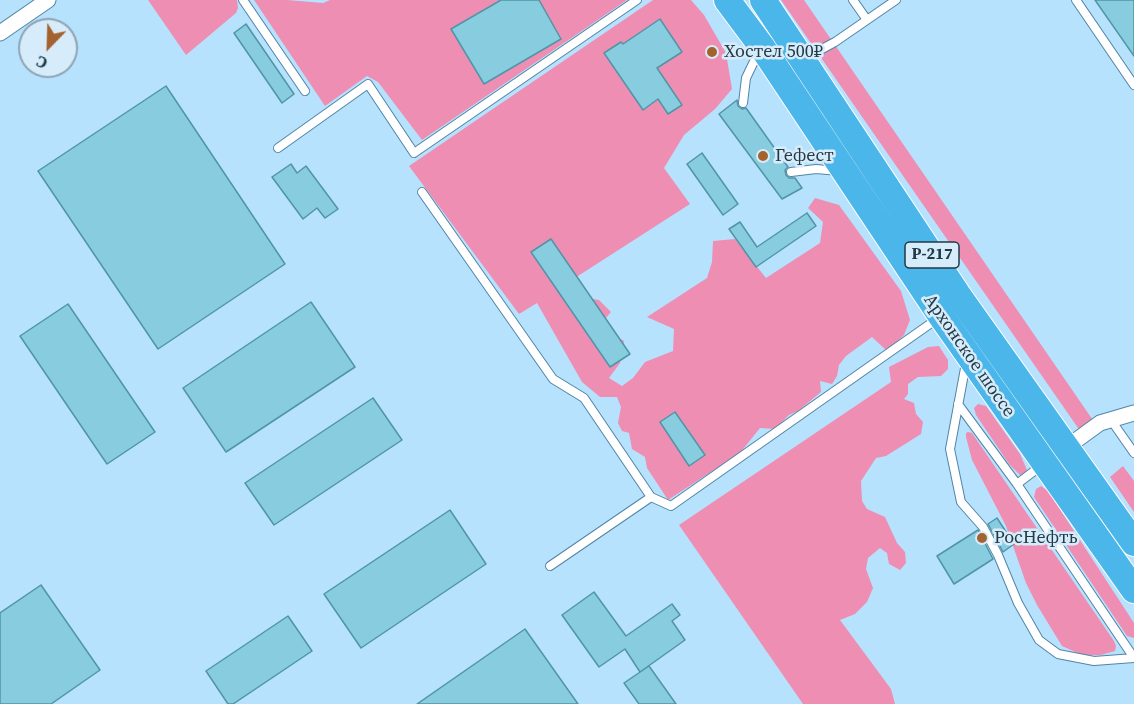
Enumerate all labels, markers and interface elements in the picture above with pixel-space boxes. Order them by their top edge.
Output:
north arrow [18,18,78,78]
place label: Хостел 500₽ [724,41,823,63]
marker: Хостел 500₽ [705,45,719,59]
text: С [33,51,51,75]
place label: Гефест [775,145,834,167]
marker: Гефест [756,149,770,163]
road number: Р-217 [905,242,959,268]
street label: Архонское шоссе [918,290,1020,422]
place label: РосНефть [994,527,1078,549]
marker: РосНефть [975,531,989,545]

